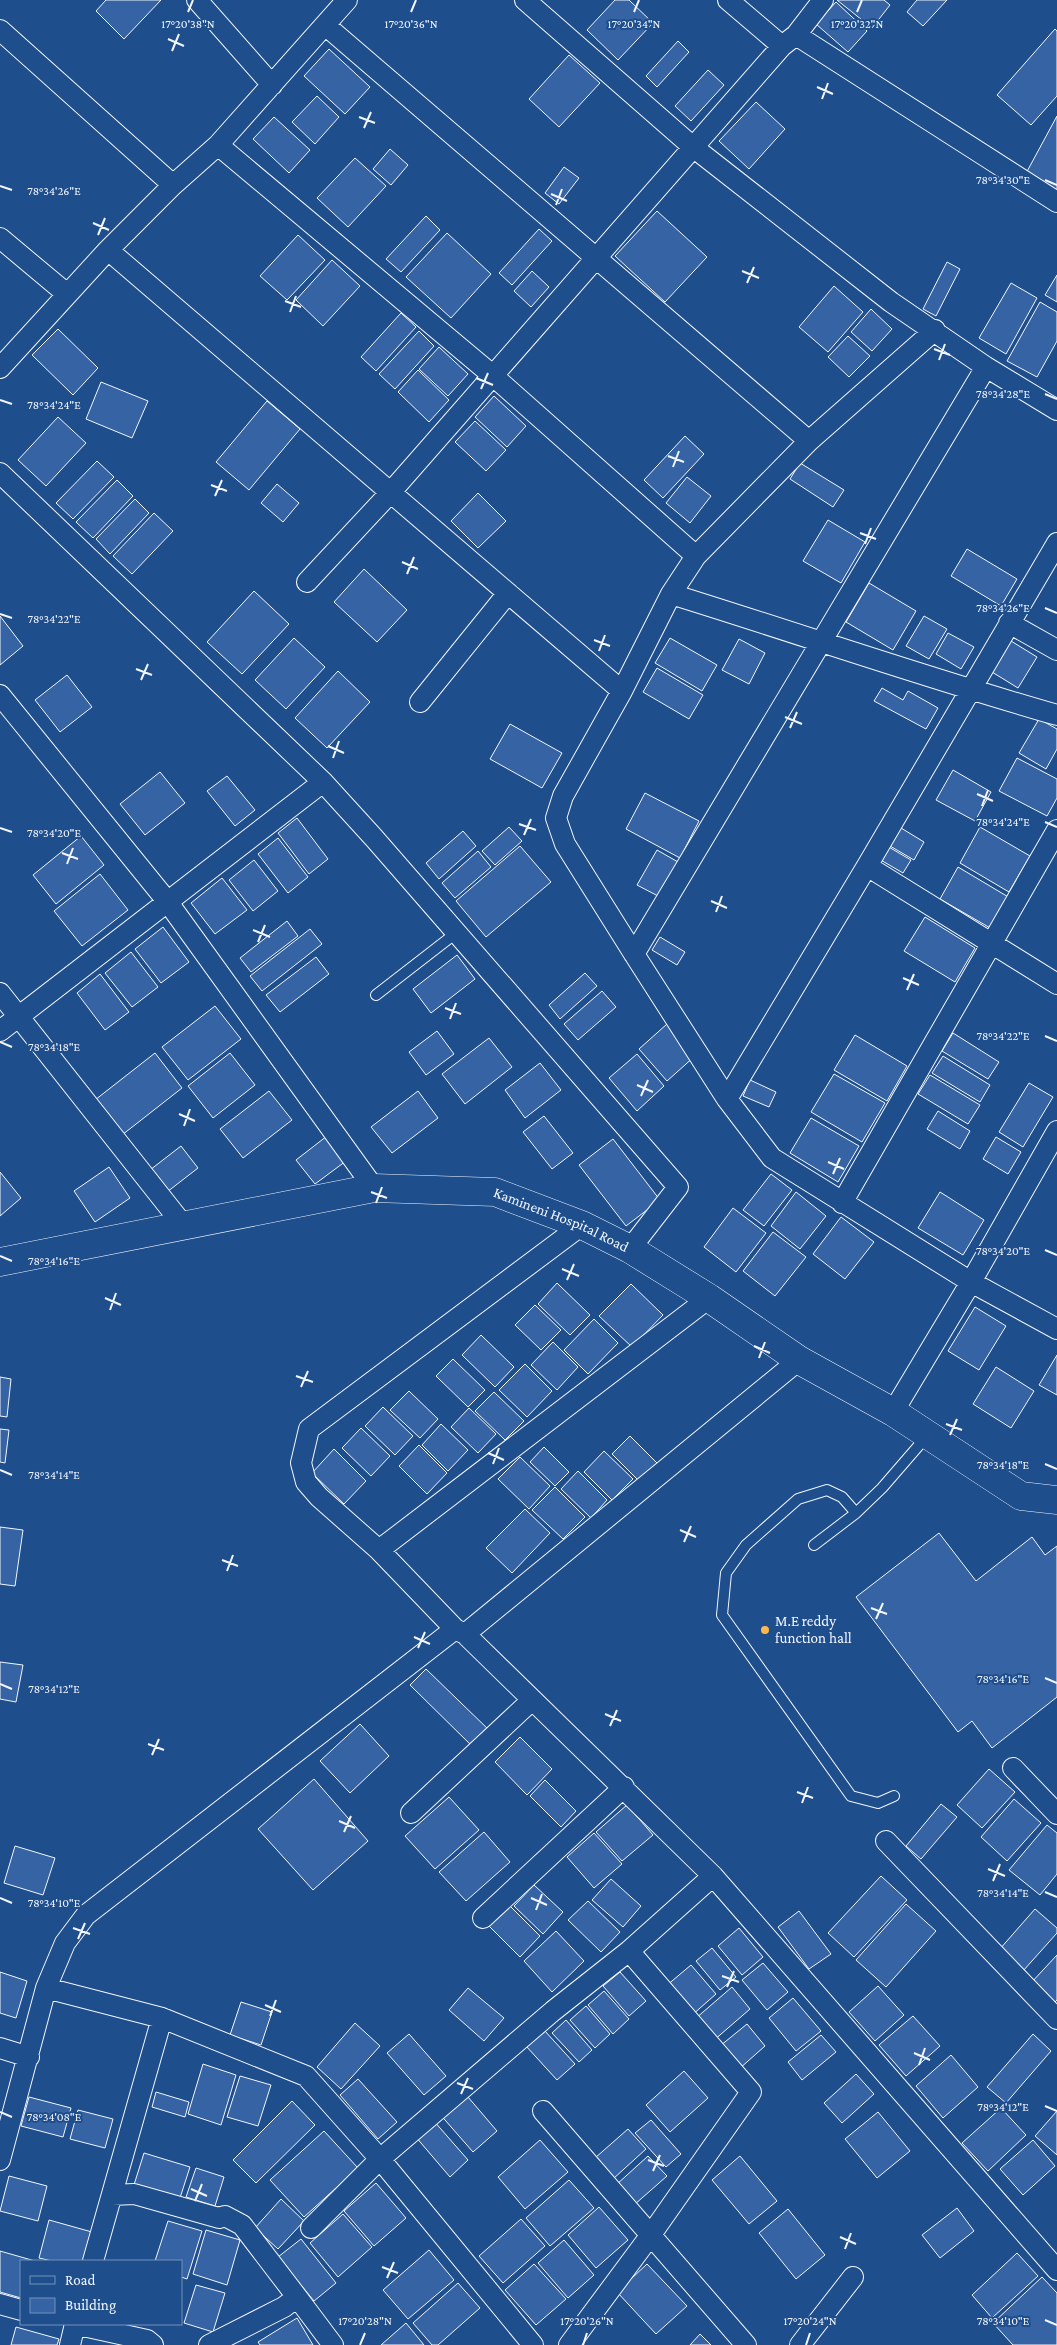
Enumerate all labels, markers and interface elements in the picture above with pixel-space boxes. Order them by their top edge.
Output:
text: 17°20'38"N [161,17,215,31]
text: 17°20'36"N [384,17,438,31]
text: 17°20'34"N [608,17,661,31]
text: 17°20'32"N [831,17,883,31]
text: 78°34'30"E [976,173,1030,187]
text: 78°34'26"E [27,184,81,198]
text: 78°34'28"E [976,387,1030,401]
text: 78°34'24"E [27,398,81,412]
text: 78°34'26"E [976,601,1030,615]
text: 78°34'22"E [27,612,81,626]
text: 78°34'24"E [976,815,1030,829]
text: 78°34'20"E [27,826,82,840]
text: 78°34'22"E [976,1029,1030,1043]
text: 78°34'18"E [28,1040,81,1054]
street label: Kamineni Hospital Road [491,1184,631,1255]
text: 78°34'20"E [976,1244,1031,1258]
text: 78°34'16"E [28,1254,80,1268]
text: 78°34'18"E [977,1458,1030,1472]
text: 78°34'14"E [28,1468,80,1482]
place label: M.E reddy function hall [775,1613,852,1646]
marker: M.E reddy function hall [759,1624,771,1636]
text: 78°34'16"E [977,1672,1029,1686]
text: 78°34'12"E [28,1682,80,1696]
text: 78°34'14"E [977,1886,1029,1900]
text: 78°34'10"E [28,1896,81,1910]
text: 78°34'12"E [977,2100,1029,2114]
text: 78°34'08"E [27,2110,82,2124]
legend [20,2260,182,2325]
text: Road [65,2272,96,2288]
text: Building [65,2297,116,2314]
text: 17°20'28"N [338,2314,392,2328]
text: 17°20'26"N [560,2314,614,2328]
text: 17°20'24"N [783,2314,837,2328]
text: 78°34'10"E [977,2314,1030,2328]

